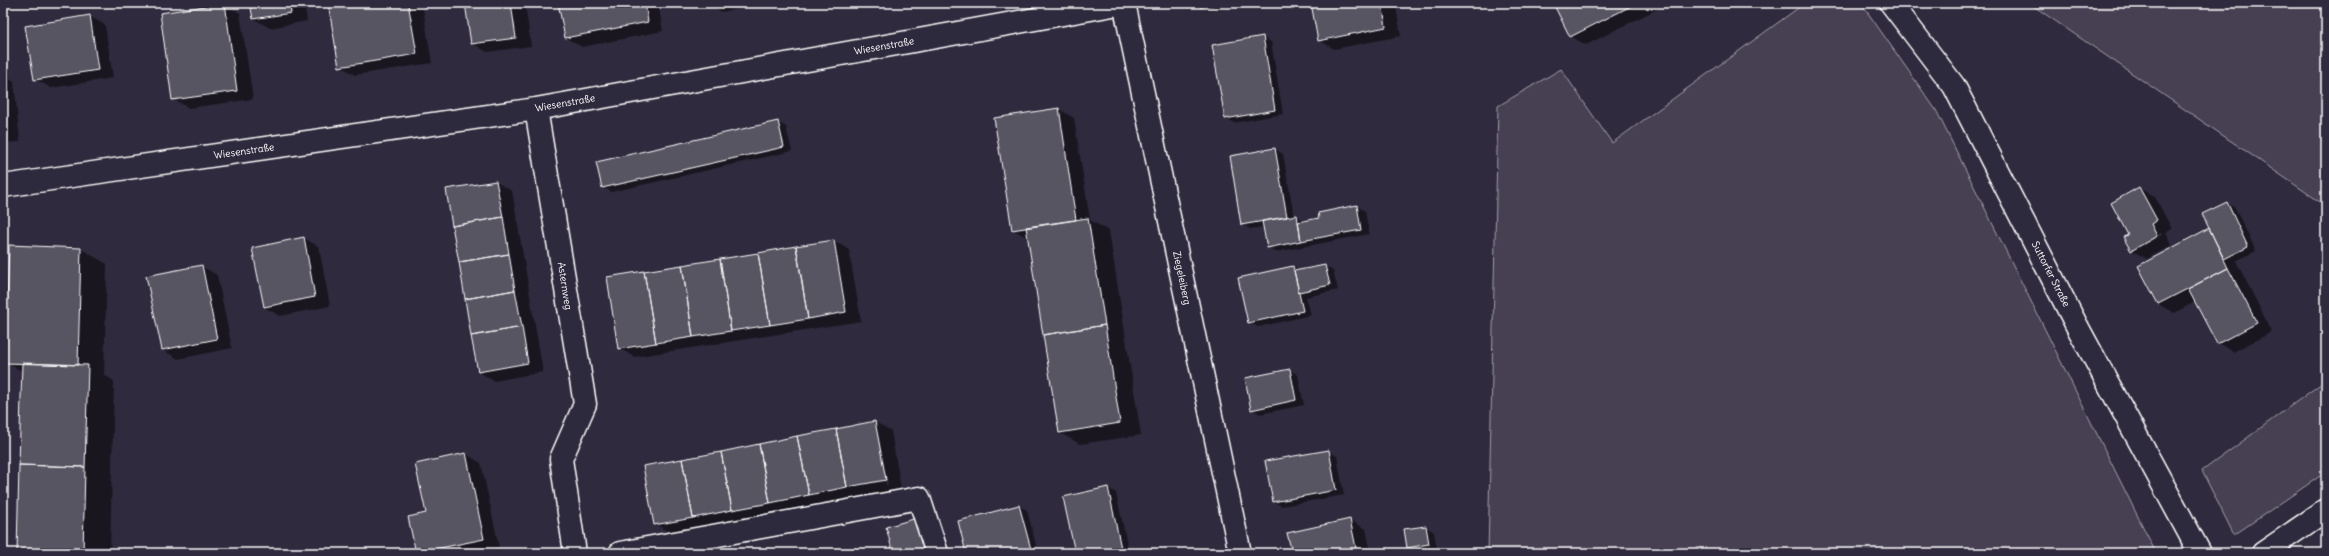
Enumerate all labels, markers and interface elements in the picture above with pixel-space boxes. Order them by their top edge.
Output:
street label: Wiesenstraße [853,34,915,58]
street label: Wiesenstraße [534,91,596,115]
street label: Wiesenstraße [213,140,275,162]
street label: Suttorfer Straße [2029,239,2073,309]
street label: Ziegeleiberg [1170,250,1194,306]
street label: Asternweg [555,261,575,311]

